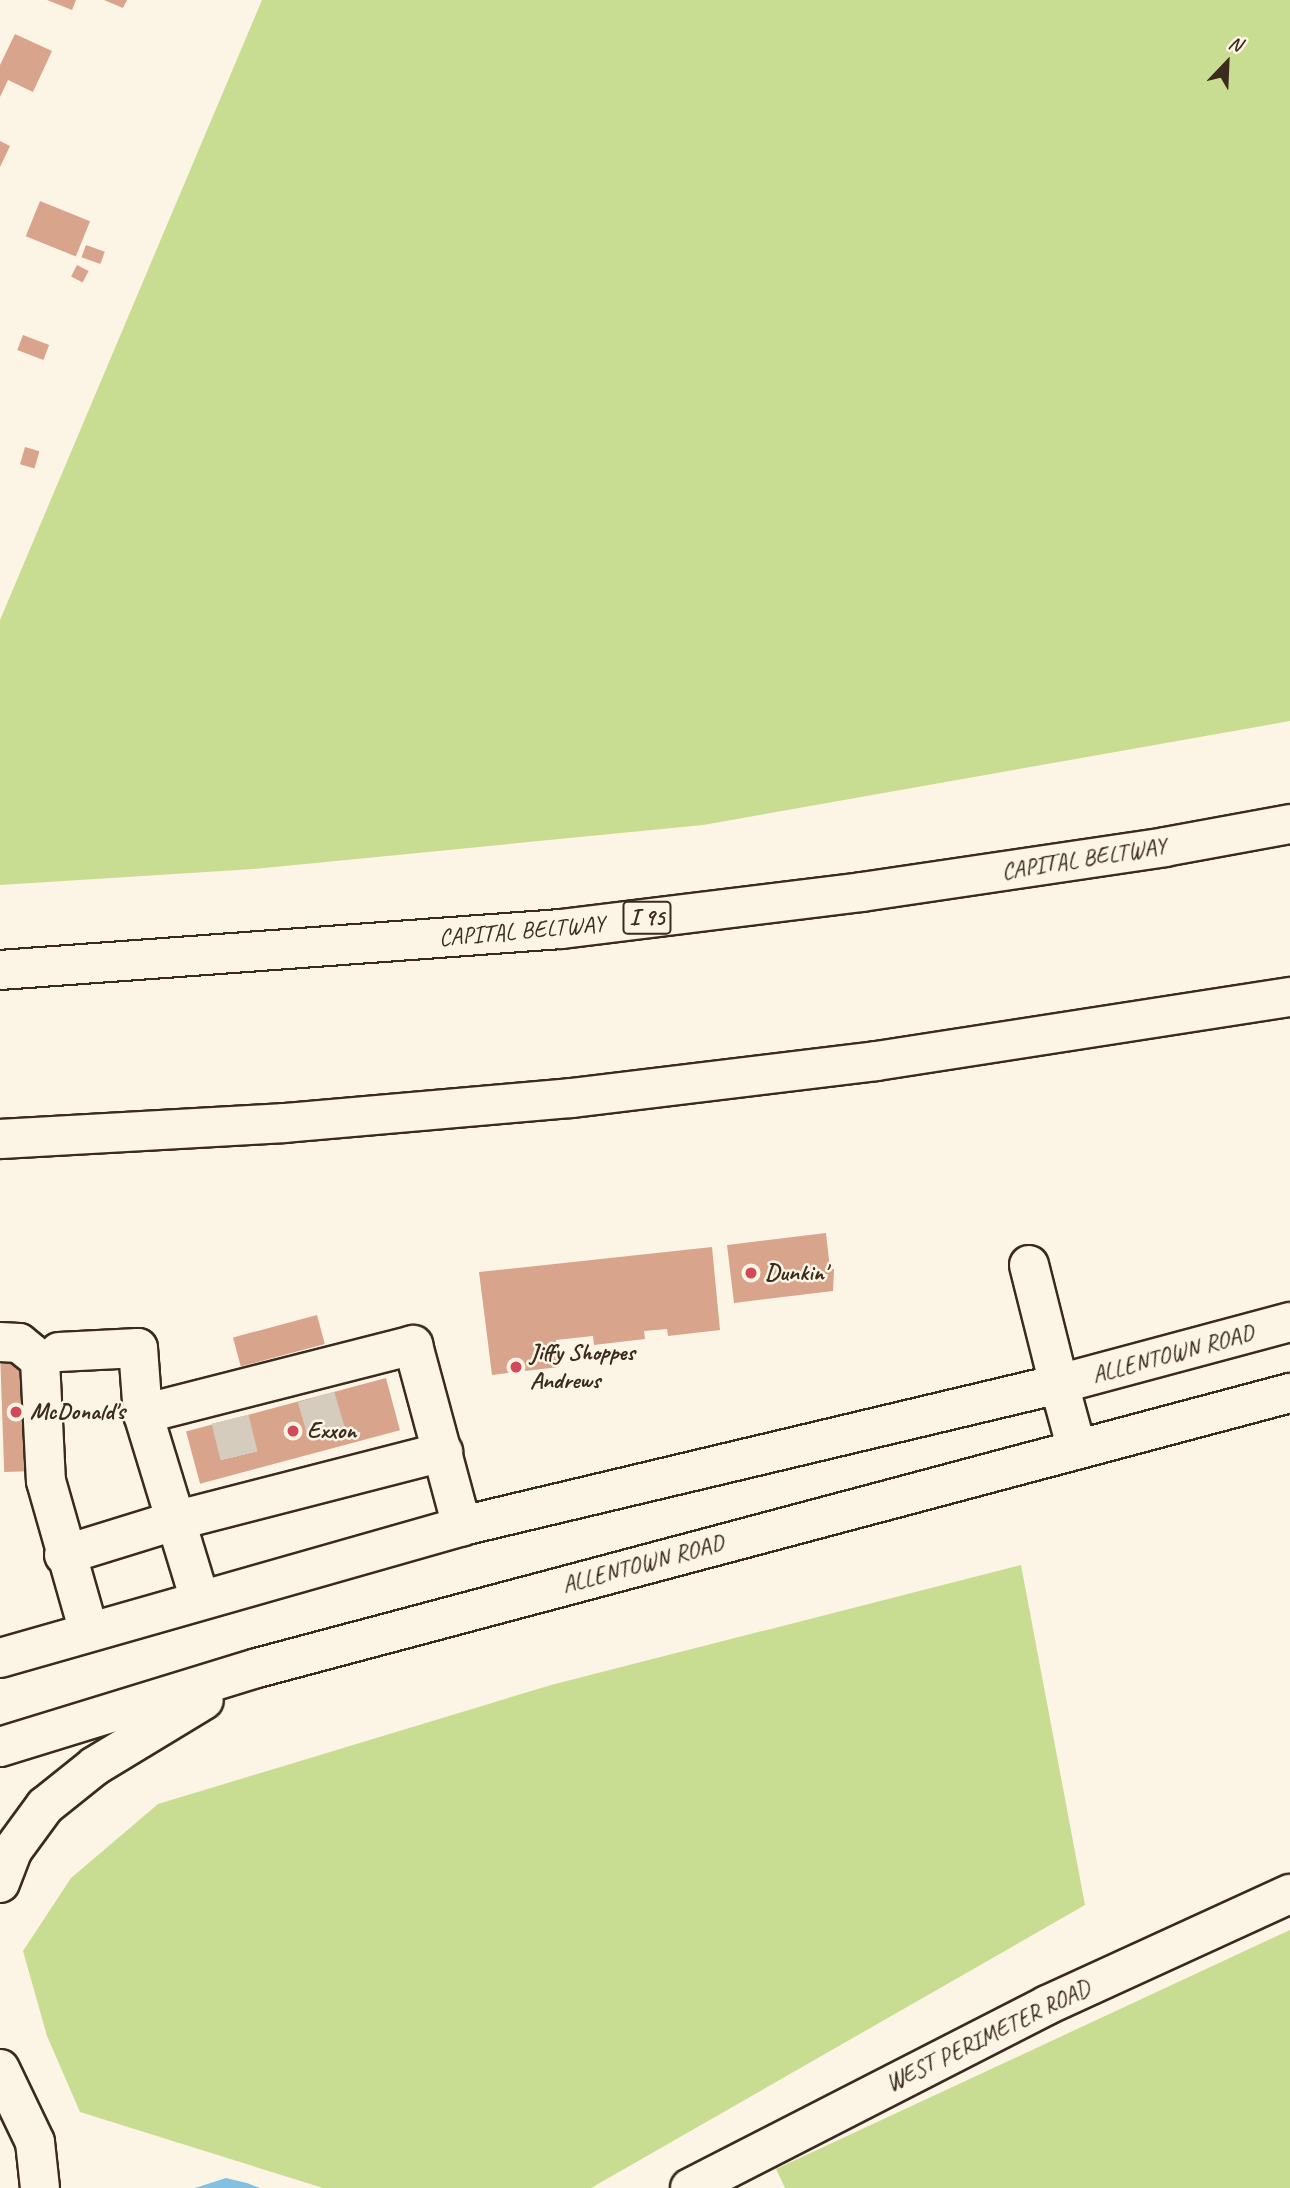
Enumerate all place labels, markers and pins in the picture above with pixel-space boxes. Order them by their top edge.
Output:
place label: Dunkin' [765,1259,826,1287]
marker: Dunkin' [743,1265,759,1281]
place label: Jiffy Shoppes Andrews [530,1339,635,1395]
marker: Jiffy Shoppes Andrews [508,1359,524,1375]
place label: McDonald's [30,1398,125,1426]
marker: McDonald's [8,1404,24,1420]
place label: Exxon [307,1417,356,1445]
marker: Exxon [285,1423,301,1439]

